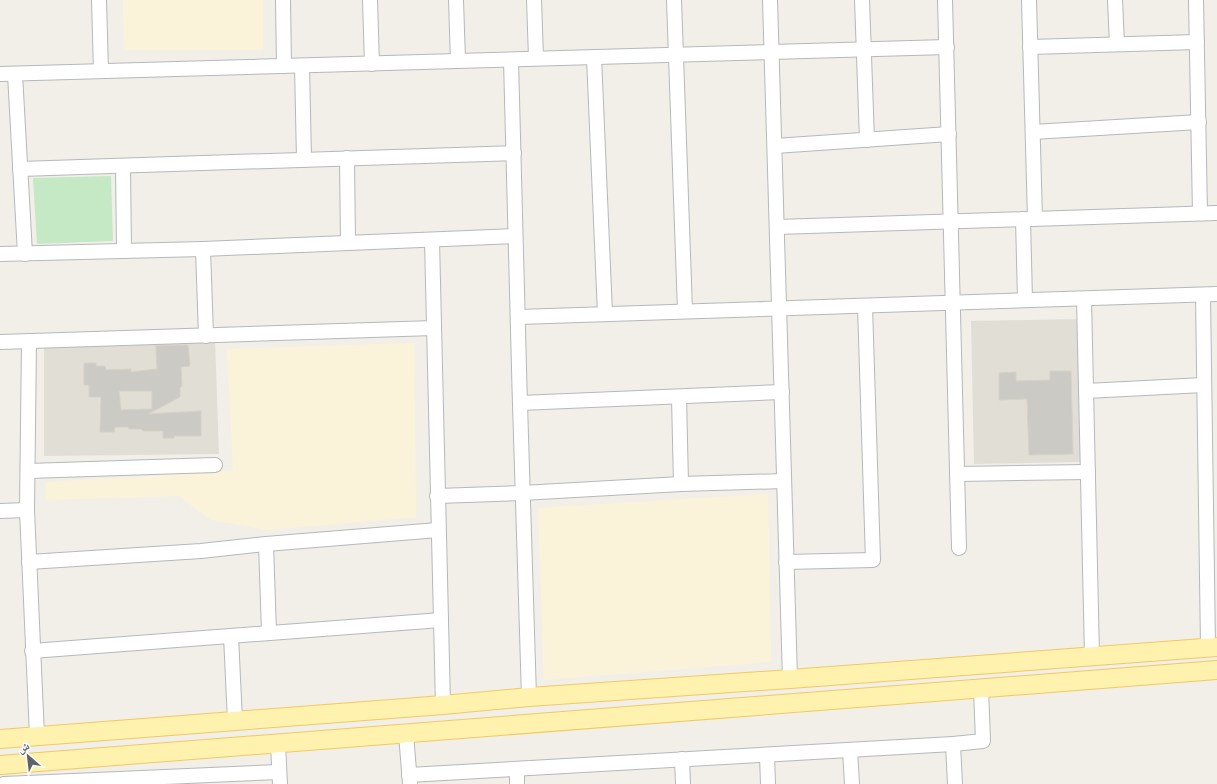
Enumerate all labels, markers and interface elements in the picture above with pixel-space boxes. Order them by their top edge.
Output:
north arrow [8,736,48,776]
text: ش [16,740,33,757]

